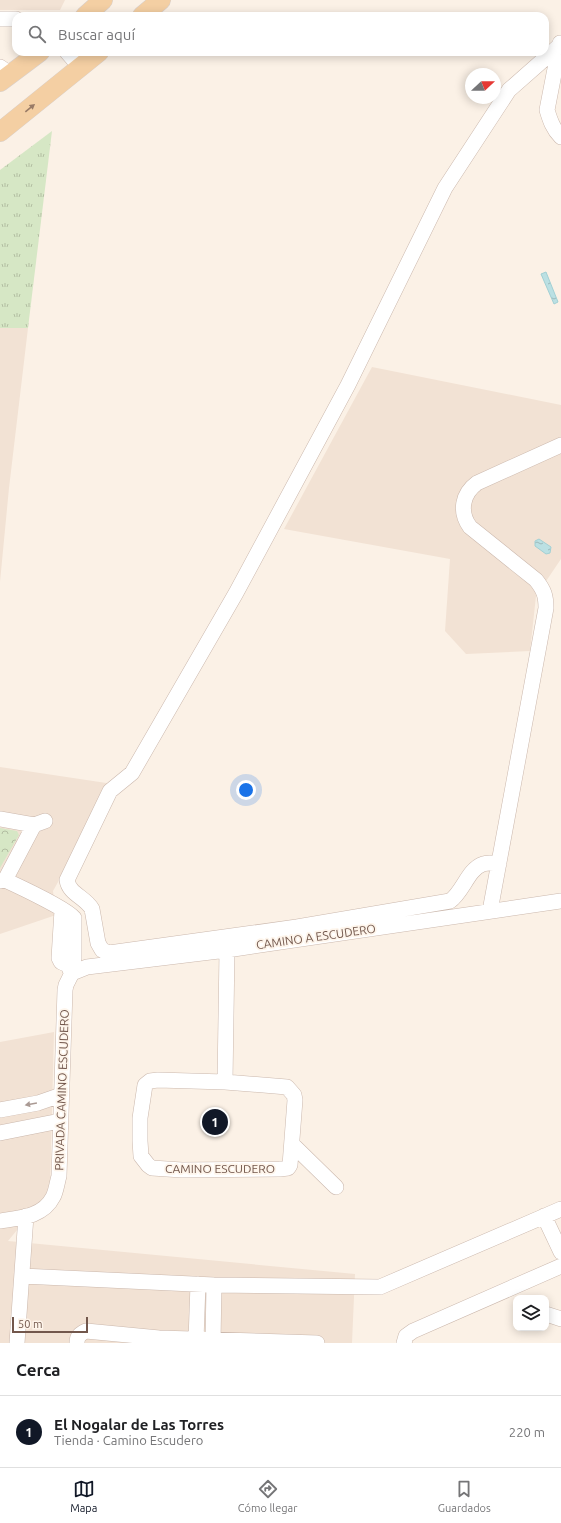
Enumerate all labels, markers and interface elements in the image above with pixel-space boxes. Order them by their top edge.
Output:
search box [12,12,549,56]
icon: search [26,23,48,45]
text: Buscar aquí [58,26,135,43]
north arrow [465,68,501,104]
one-way arrow [25,103,36,112]
your location [236,780,256,800]
street label: CAMINO A ESCUDERO [255,922,377,951]
street label: PRIVADA CAMINO ESCUDERO [52,1009,71,1171]
one-way arrow [25,1101,37,1107]
pin: 1 [202,1107,228,1137]
street label: CAMINO ESCUDERO [165,1162,275,1175]
map controls [513,1295,549,1331]
button: layers [513,1295,549,1331]
scale bar [12,1315,88,1334]
text: 50 m [18,1318,42,1330]
text: Cerca [16,1360,61,1379]
text: El Nogalar de Las Torres [54,1416,224,1433]
text: 1 [25,1425,33,1439]
text: 220 m [509,1425,545,1439]
text: Tienda · Camino Escudero [54,1433,203,1447]
tab: Mapa [70,1478,97,1514]
tab: Cómo llegar [238,1478,297,1514]
tab: Guardados [438,1478,491,1514]

